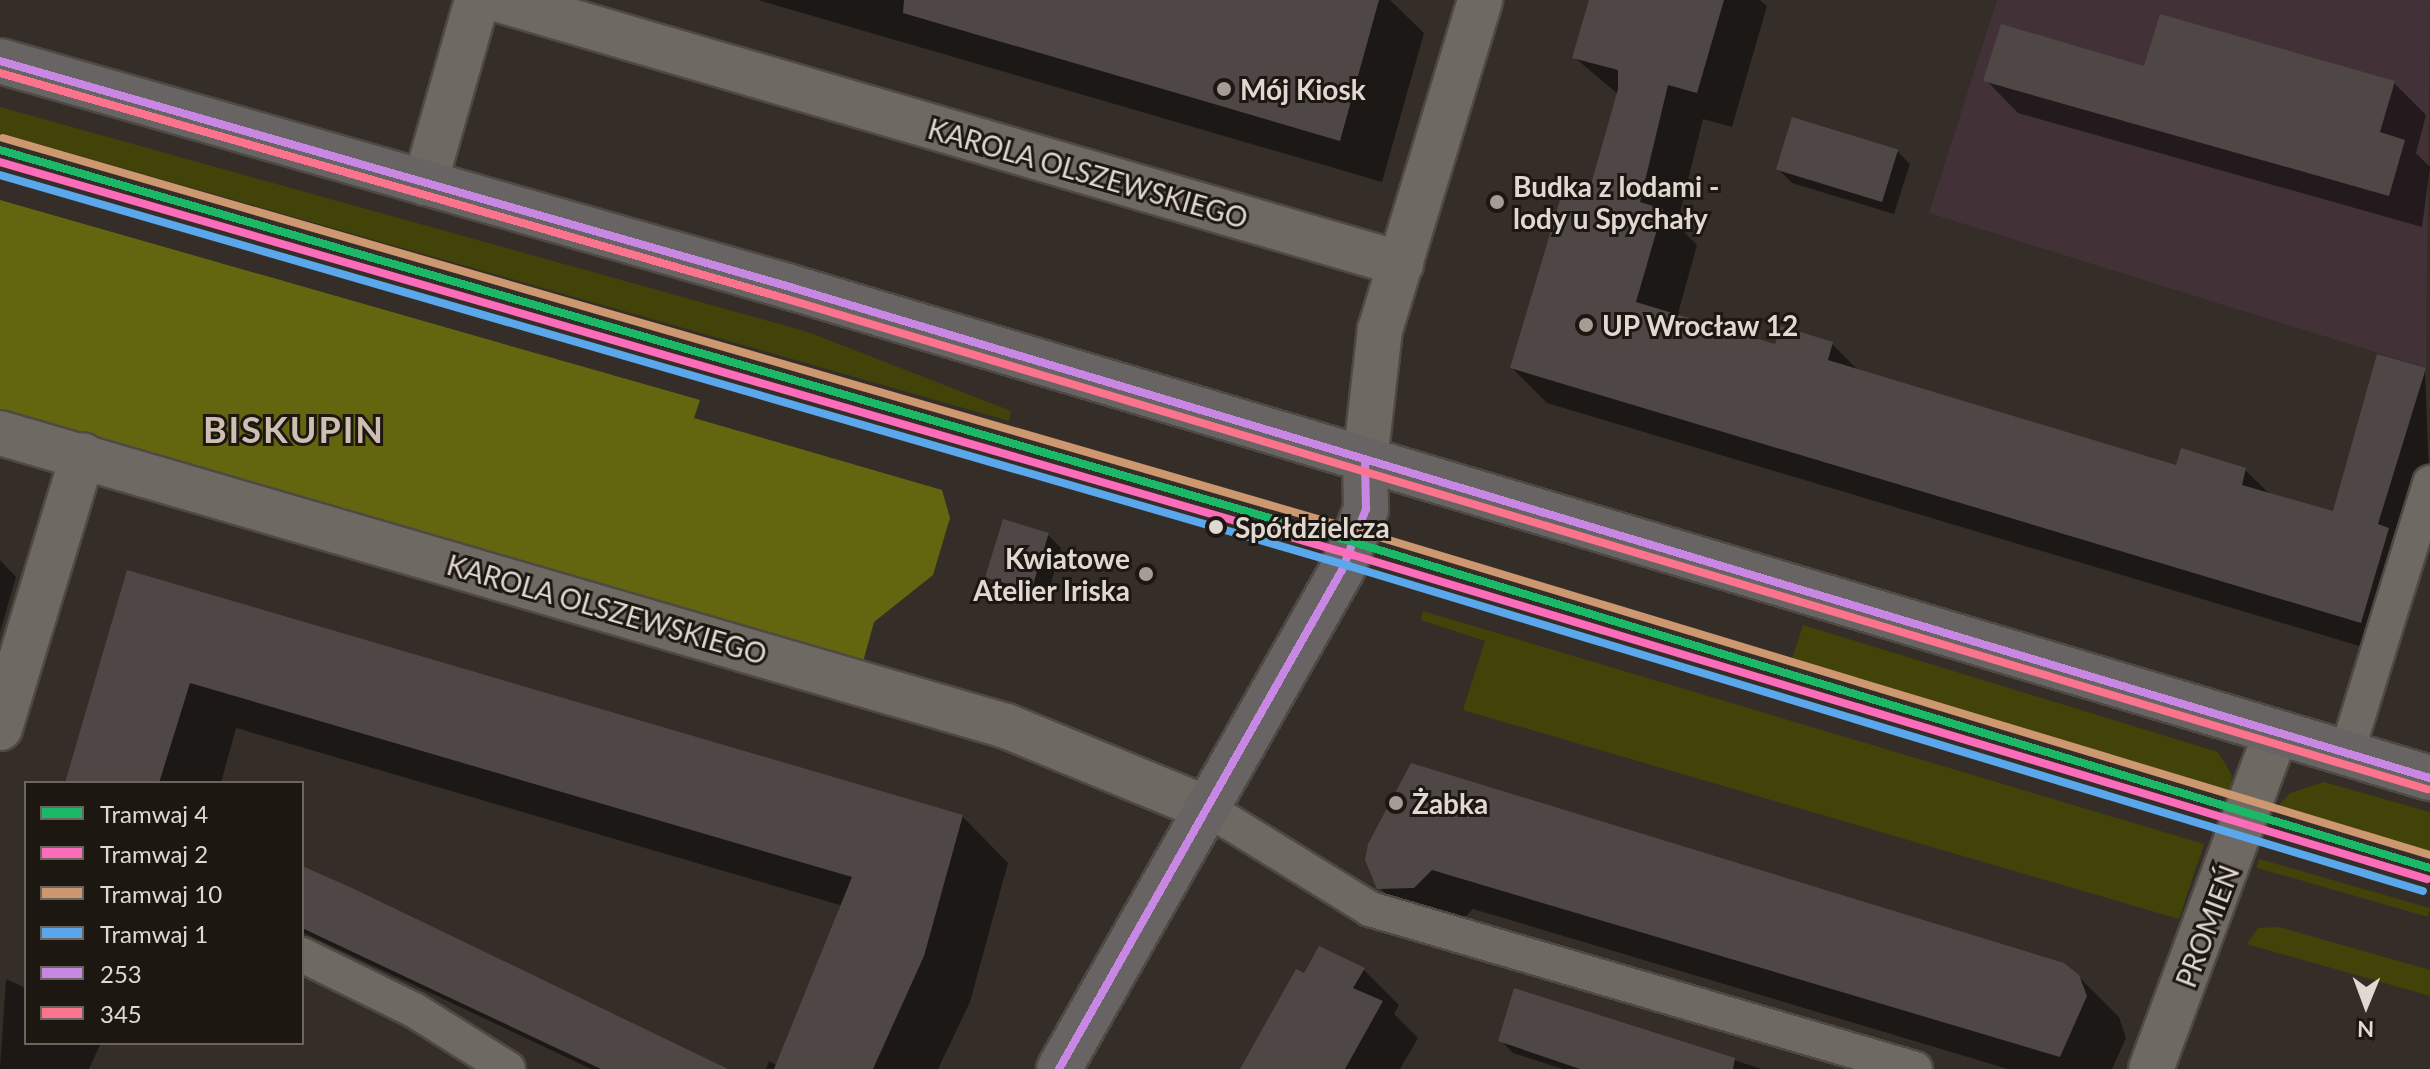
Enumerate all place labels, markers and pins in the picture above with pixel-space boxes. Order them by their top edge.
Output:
place label: Mój Kiosk [1240,72,1366,106]
marker: Mój Kiosk [1215,80,1233,98]
place label: Budka z lodami - lody u Spychały [1513,169,1719,235]
marker: Budka z lodami - lody u Spychały [1488,193,1506,211]
place label: UP Wrocław 12 [1602,308,1800,342]
marker: UP Wrocław 12 [1577,316,1595,334]
place label: Spółdzielcza [1235,510,1390,544]
marker: Spółdzielcza [1204,515,1228,539]
place label: Kwiatowe Atelier Iriska [973,541,1130,607]
marker: Kwiatowe Atelier Iriska [1137,565,1155,583]
place label: Żabka [1412,786,1488,820]
marker: Żabka [1387,794,1405,812]

